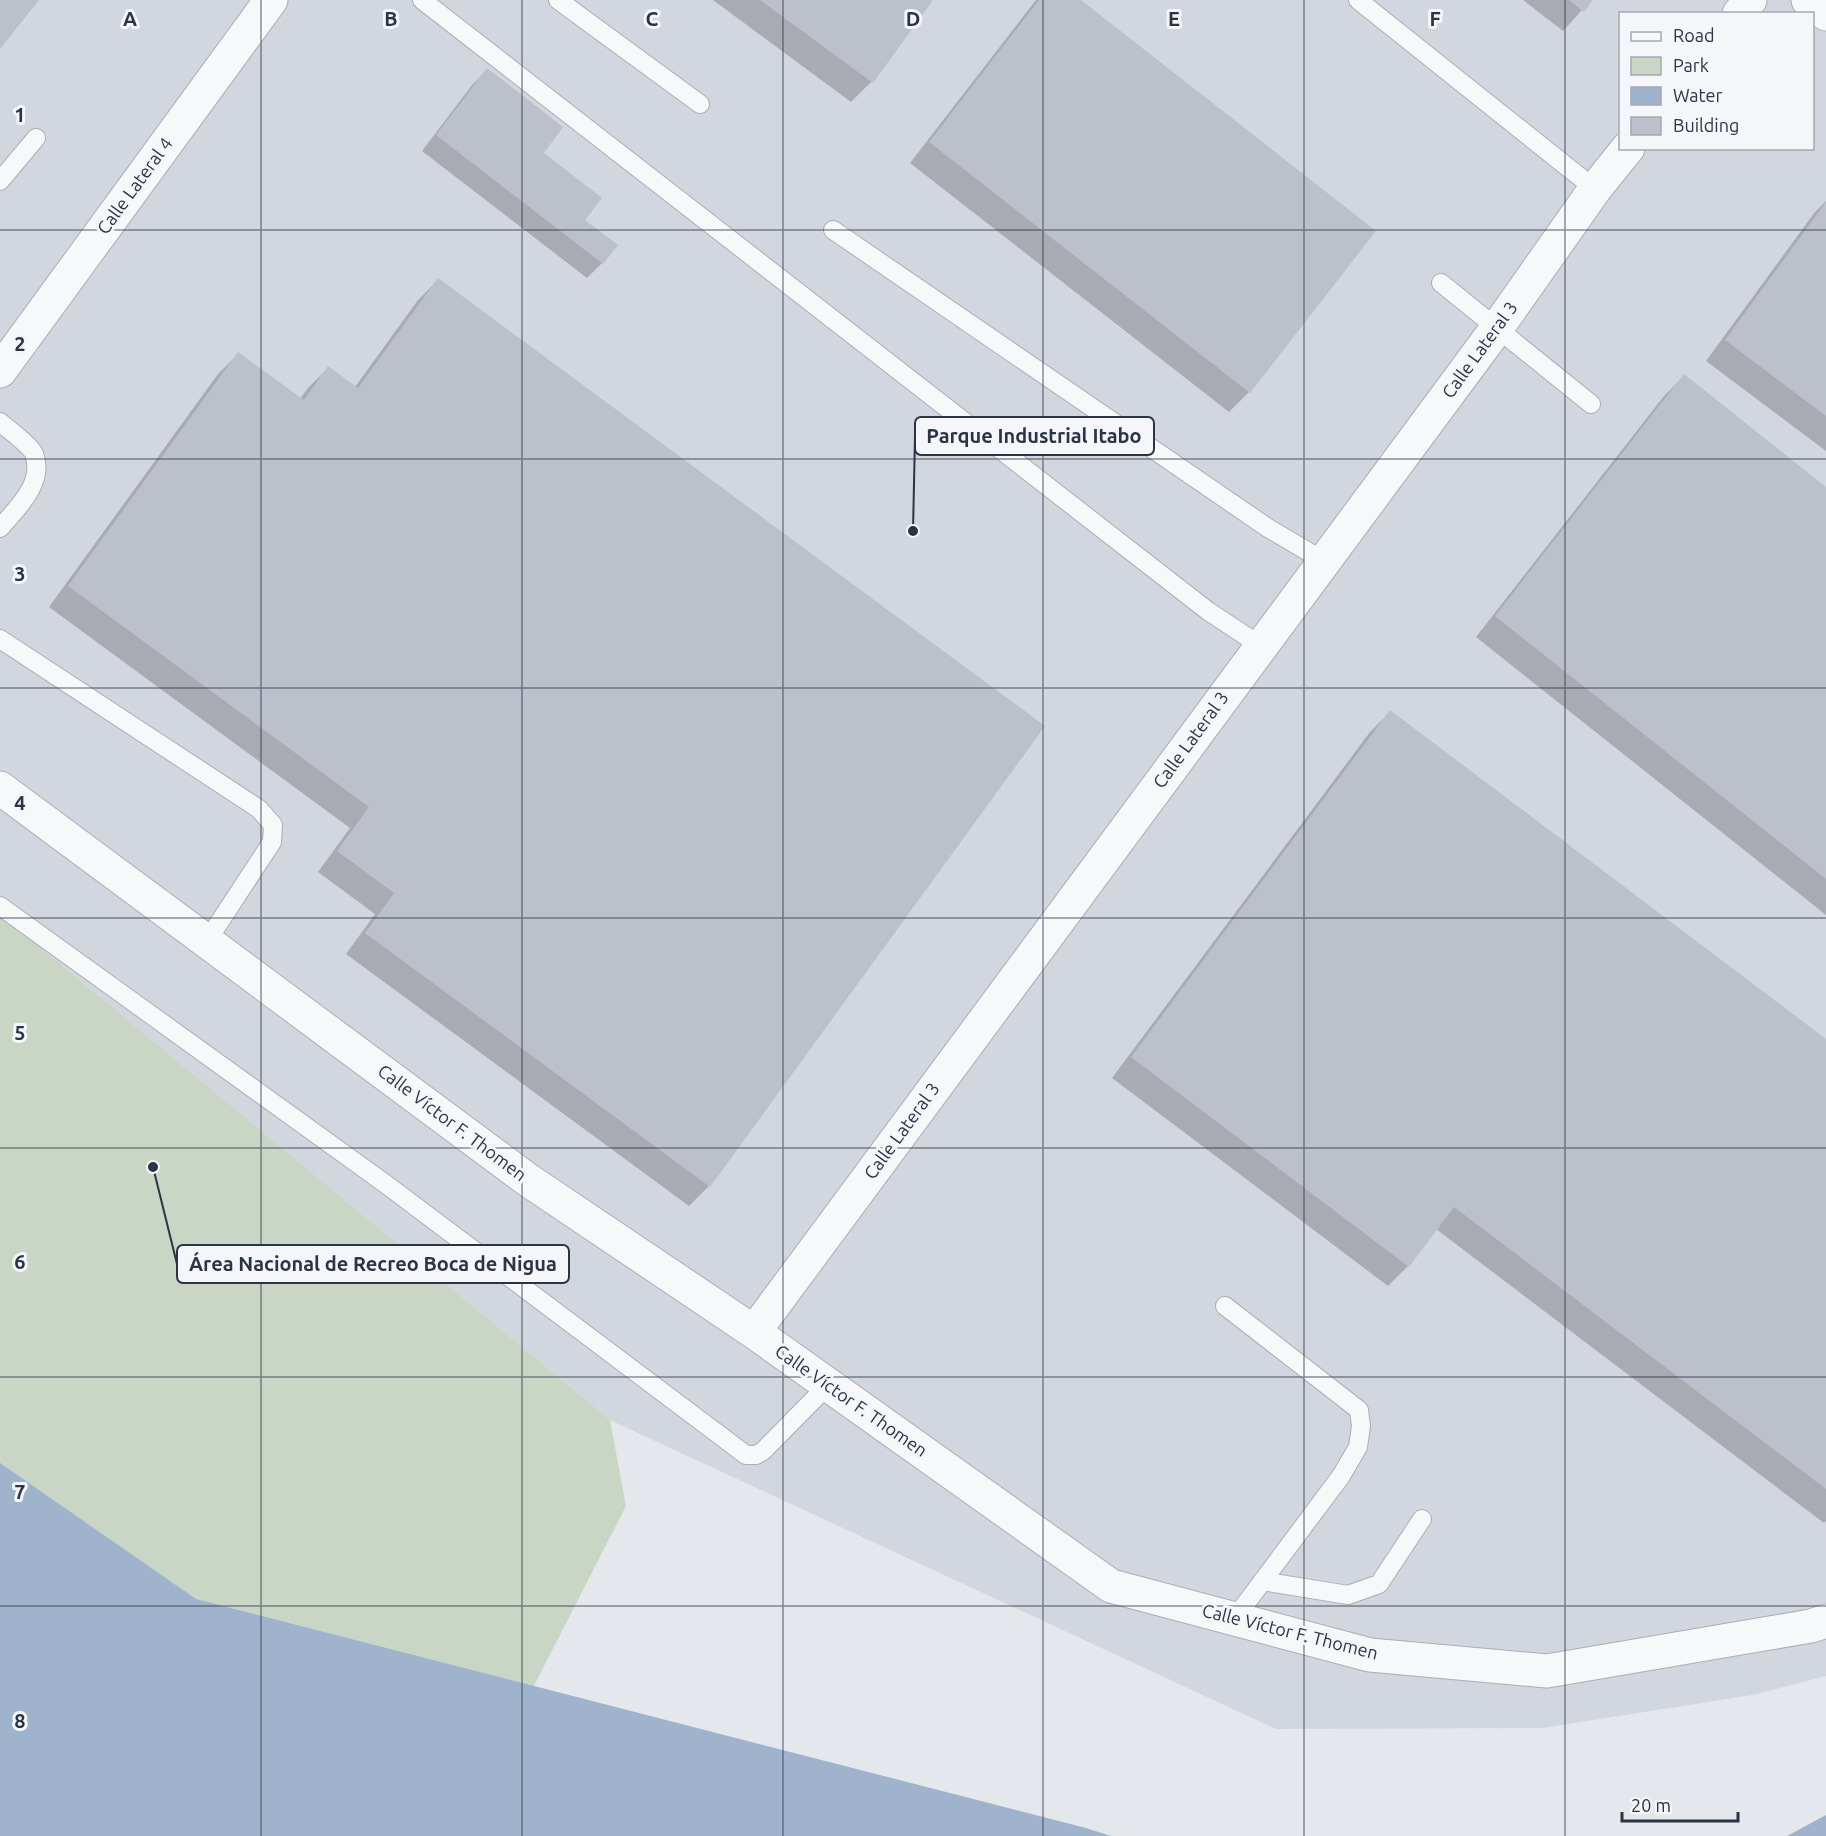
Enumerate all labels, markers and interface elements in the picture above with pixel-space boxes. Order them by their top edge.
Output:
text: A [123,7,137,30]
text: B [384,7,398,30]
text: C [646,7,659,30]
text: D [906,7,920,30]
text: E [1168,7,1180,30]
text: F [1429,7,1441,30]
legend [1619,12,1814,150]
text: Road [1673,25,1715,45]
text: Park [1673,55,1709,75]
text: Water [1673,85,1723,105]
text: 1 [14,103,26,126]
text: Building [1673,115,1739,135]
street label: Calle Lateral 4 [93,133,176,238]
street label: Calle Lateral 3 [1438,297,1521,402]
text: 2 [14,332,26,355]
callout: Parque Industrial Itabo [915,417,1154,455]
text: Parque Industrial Itabo [926,424,1142,447]
text: 3 [14,562,26,585]
street label: Calle Lateral 3 [1149,687,1232,792]
text: 4 [14,791,26,814]
text: 5 [14,1021,26,1044]
street label: Calle Víctor F. Thomen [374,1060,531,1185]
street label: Calle Lateral 3 [860,1078,943,1183]
callout: Área Nacional de Recreo Boca de Nigua [177,1245,569,1283]
text: 6 [14,1250,26,1273]
text: Área Nacional de Recreo Boca de Nigua [189,1251,557,1275]
street label: Calle Víctor F. Thomen [772,1340,931,1460]
text: 7 [14,1480,26,1503]
street label: Calle Víctor F. Thomen [1200,1599,1380,1663]
text: 8 [14,1709,26,1732]
scale bar [1622,1785,1738,1823]
text: 20 m [1631,1795,1671,1815]

